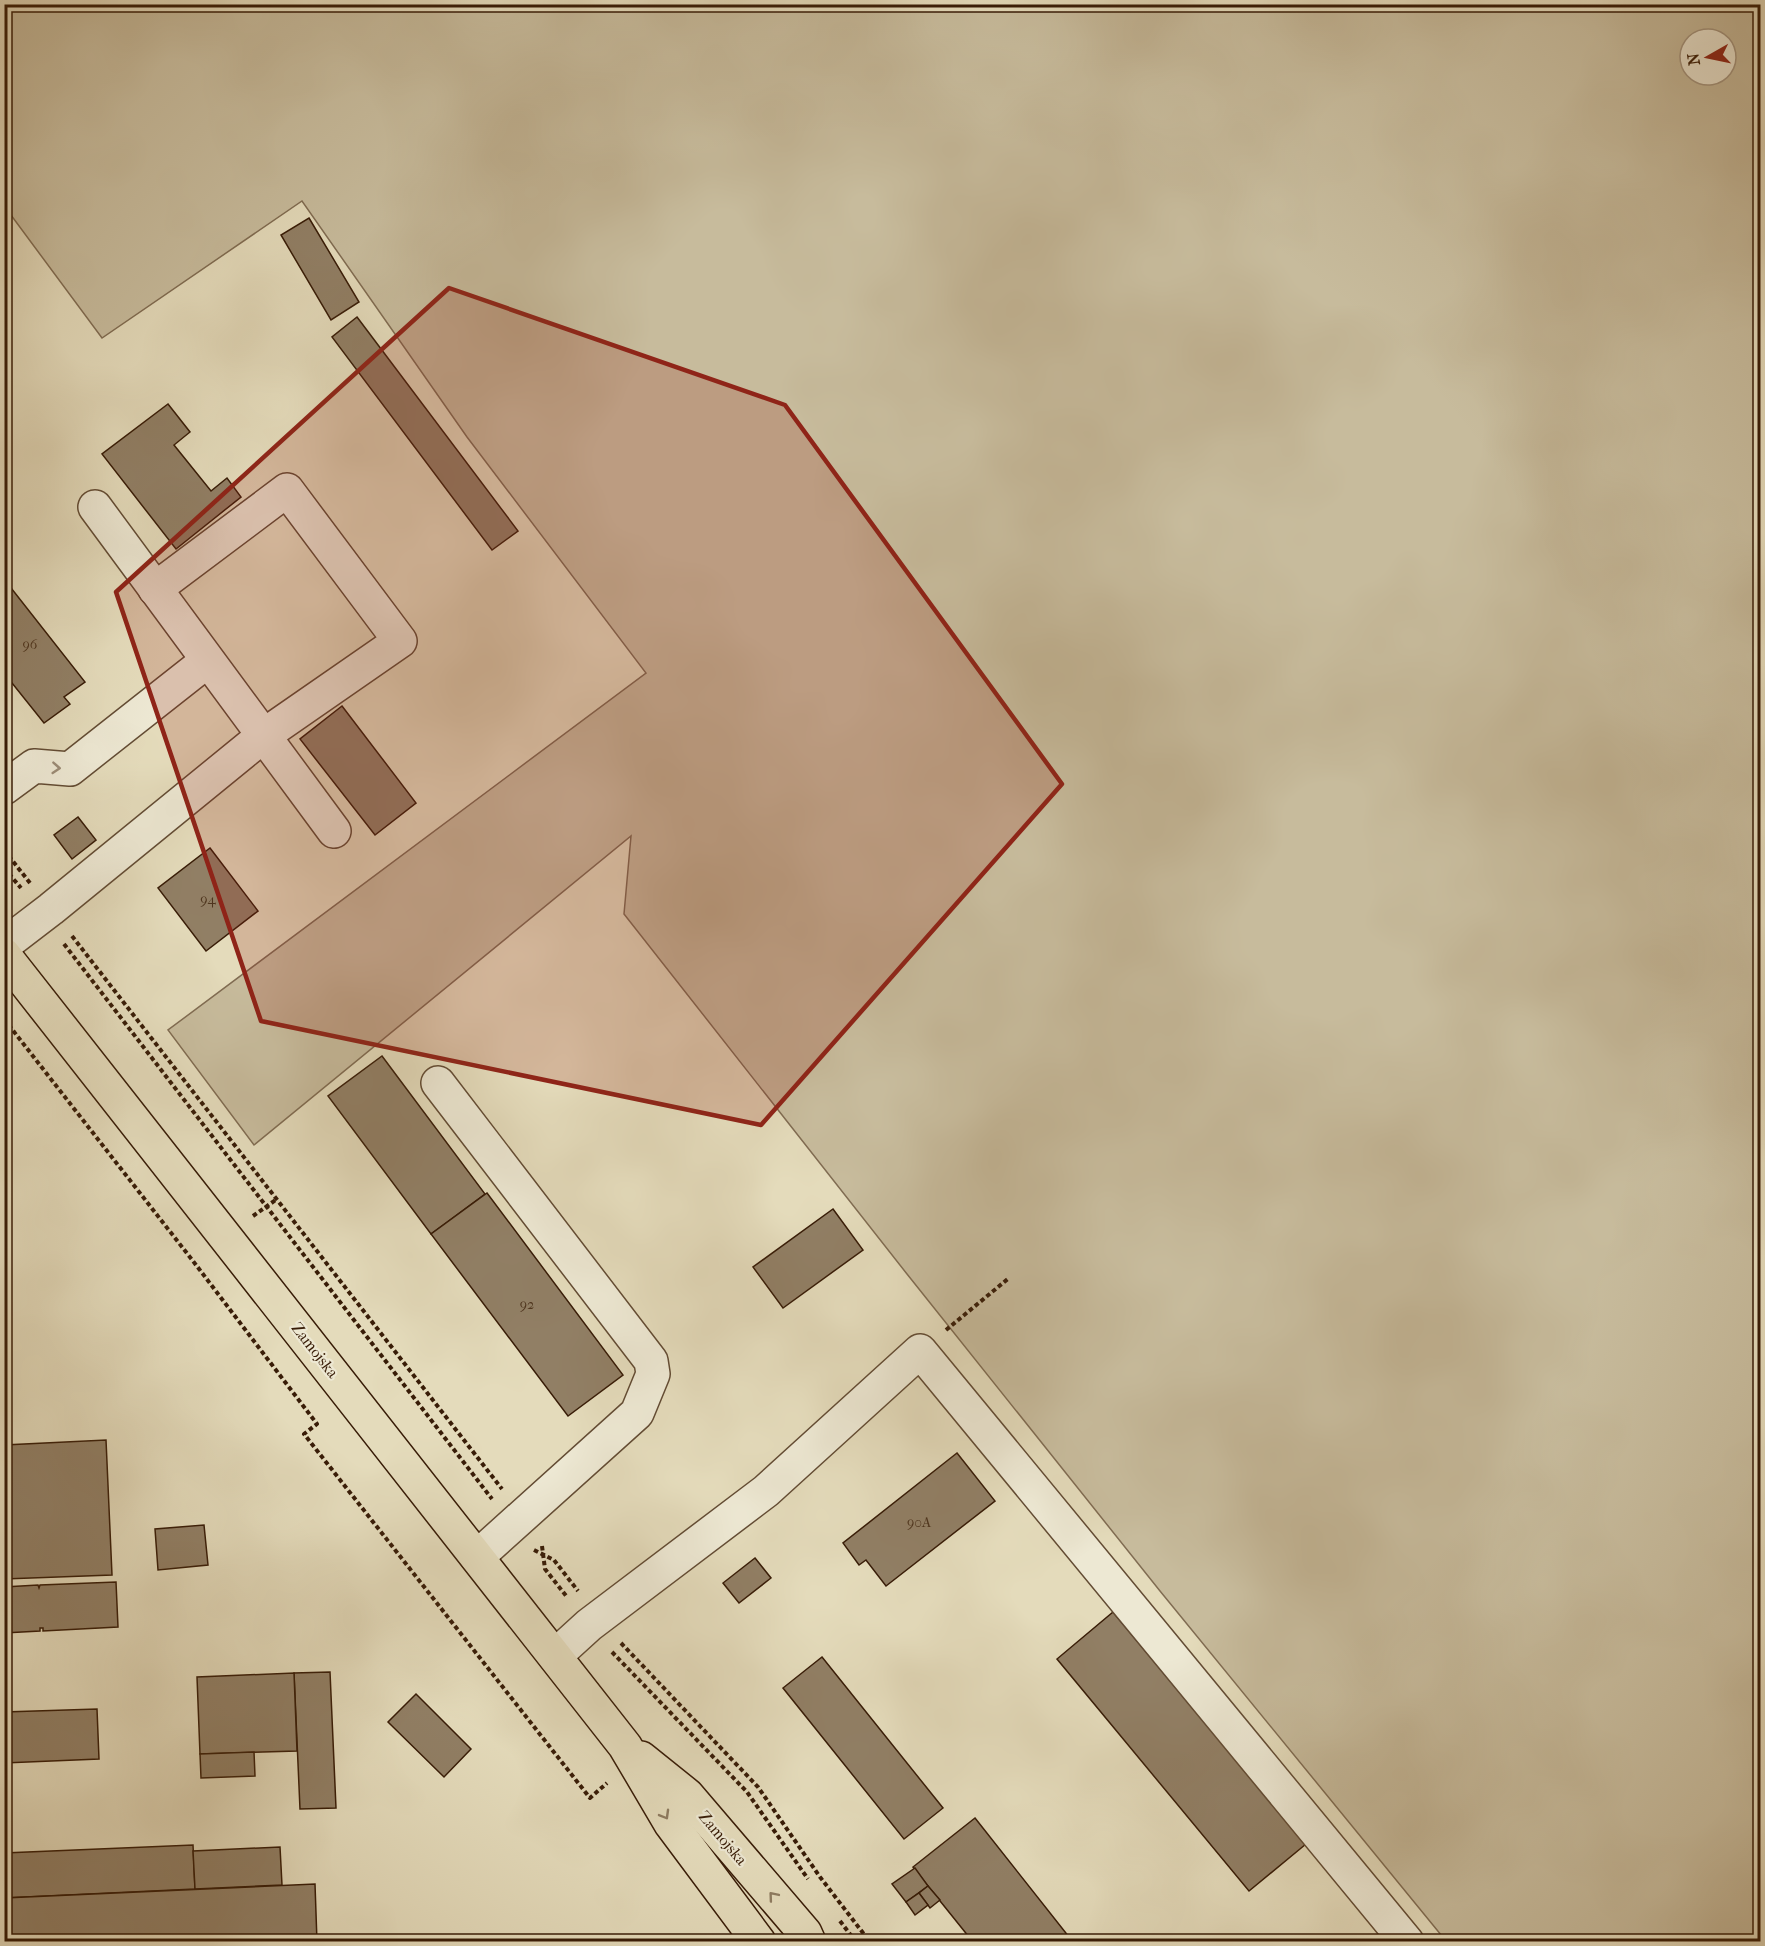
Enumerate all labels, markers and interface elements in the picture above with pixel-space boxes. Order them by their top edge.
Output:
north arrow [1678,27,1738,87]
text: N [1683,51,1704,67]
house number: 96 [23,636,38,653]
one-way arrow [51,761,60,774]
house number: 94 [200,891,216,908]
house number: 92 [520,1296,534,1313]
street label: Zamojska [287,1318,343,1382]
house number: 90A [907,1514,932,1531]
street label: Zamojska [695,1807,752,1869]
one-way arrow [658,1809,670,1819]
one-way arrow [769,1892,780,1903]

